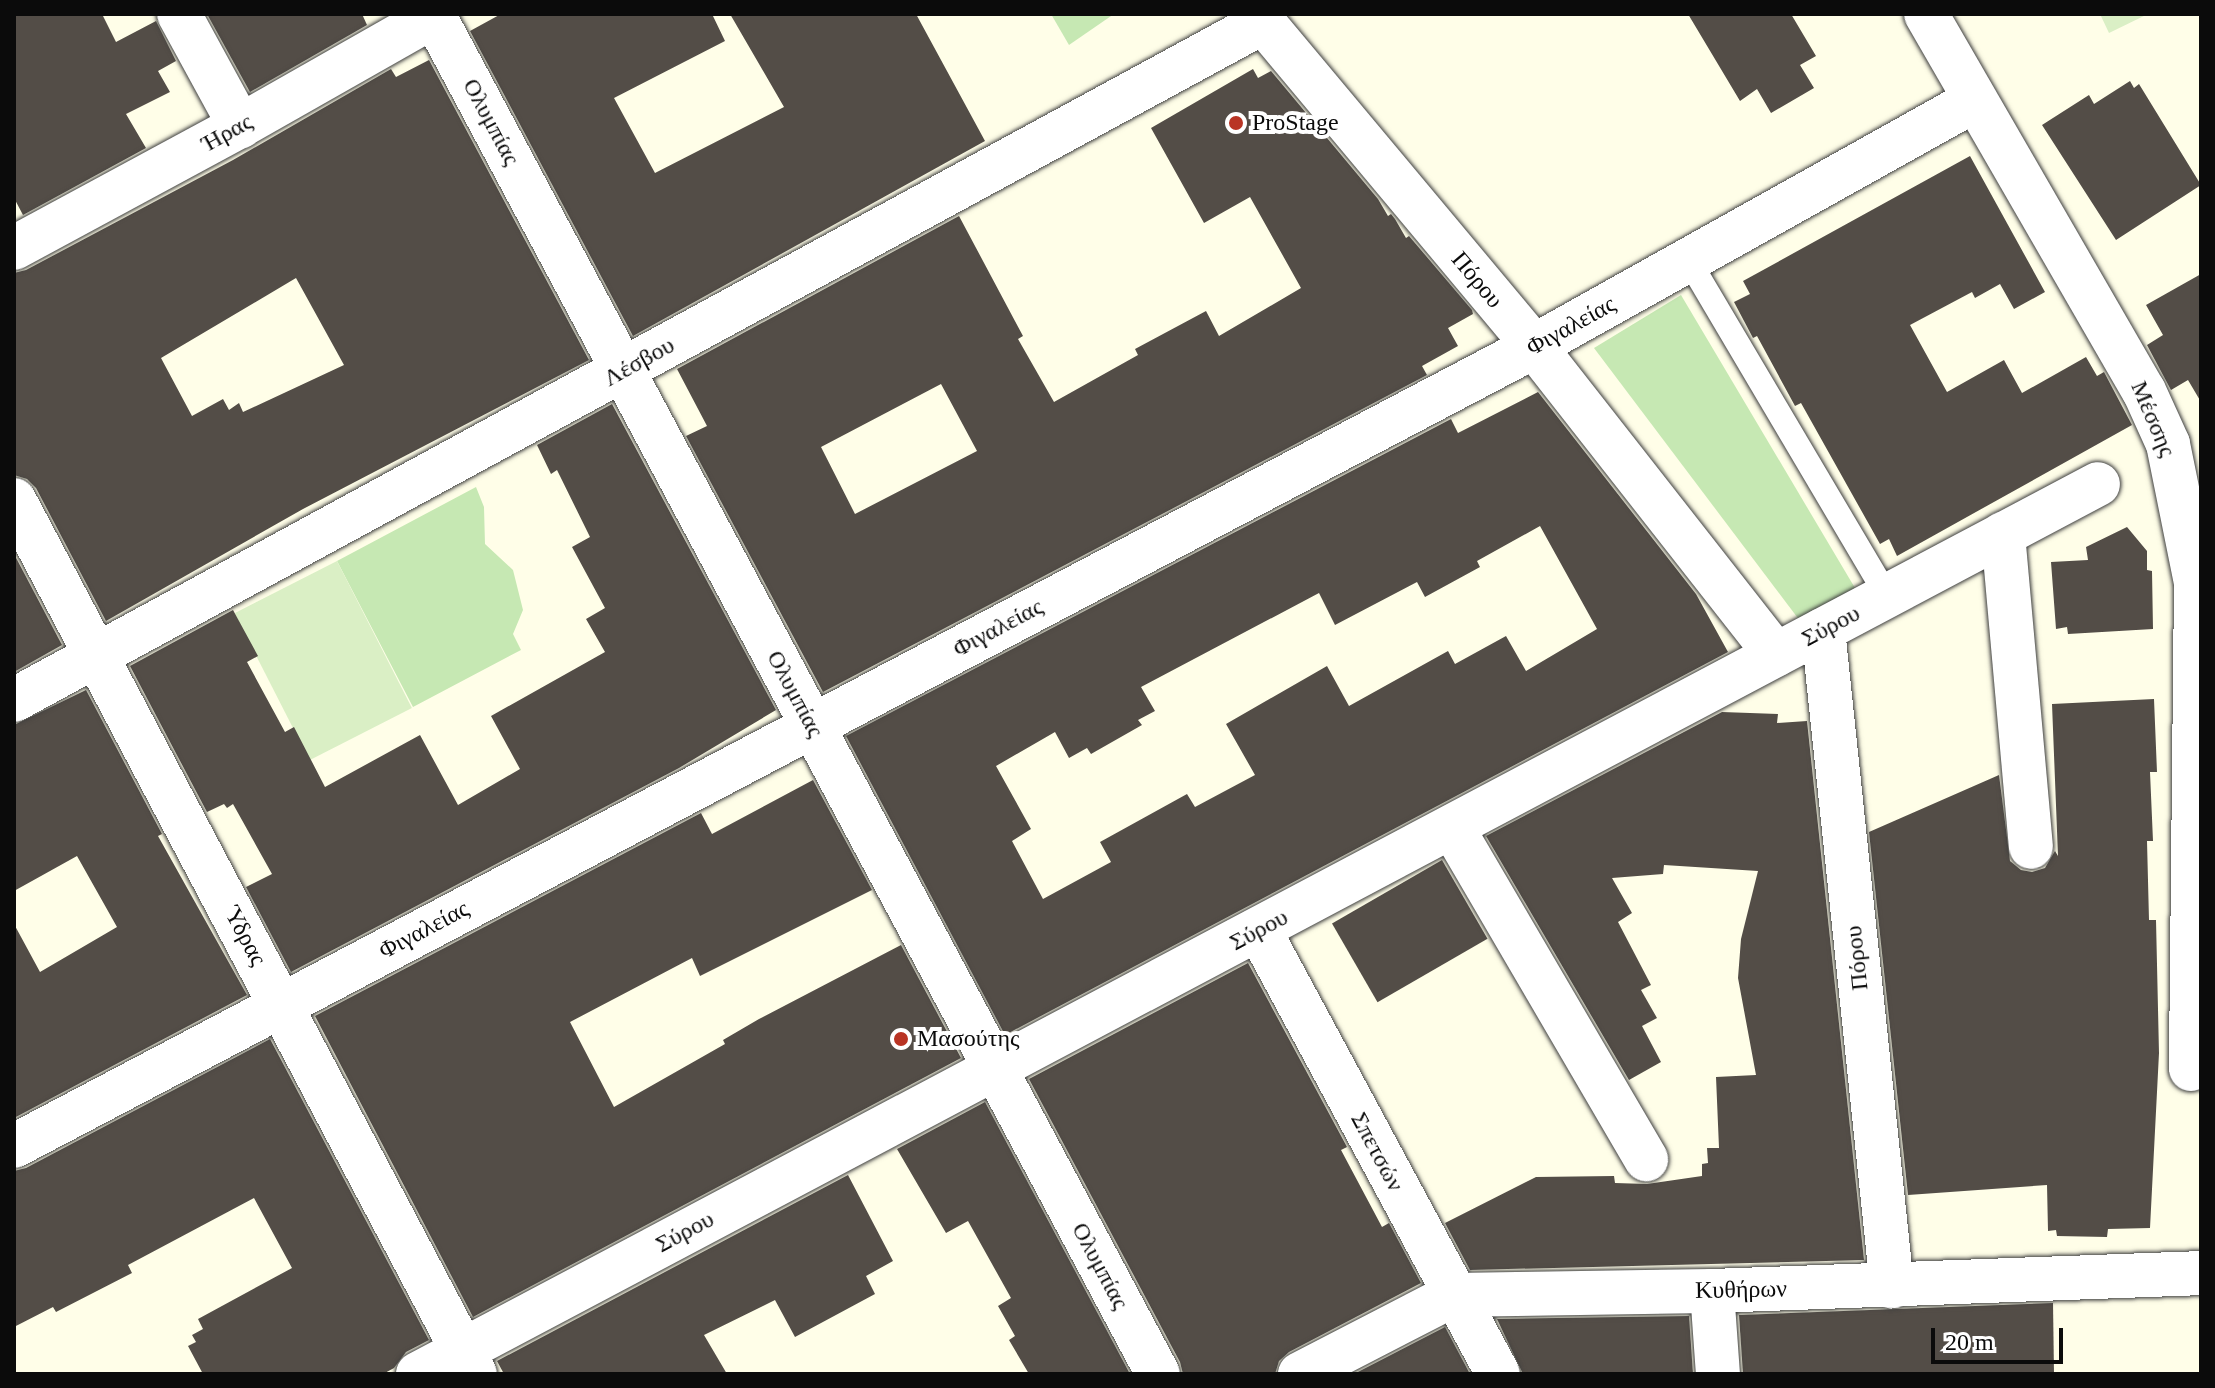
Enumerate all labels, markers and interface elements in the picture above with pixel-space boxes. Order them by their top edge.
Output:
street label: Ολυμπίας [456,74,526,170]
street label: Ήρας [197,107,257,159]
place label: ProStage [1252,109,1339,137]
marker: ProStage [1227,114,1245,132]
street label: Πόρου [1445,246,1509,314]
street label: Φιγαλείας [1521,290,1621,362]
street label: Λέσβου [599,331,679,393]
street label: Μέσσης [2124,377,2182,461]
street label: Φιγαλείας [948,592,1048,664]
street label: Σύρου [1797,599,1865,653]
street label: Ολυμπίας [760,646,830,742]
street label: Φιγαλείας [374,894,474,966]
street label: Ύδρας [218,901,272,971]
street label: Σύρου [1225,903,1293,957]
street label: Πόρου [1839,924,1875,992]
place label: Μασούτης [917,1025,1019,1053]
marker: Μασούτης [892,1030,910,1048]
street label: Σπετσών [1344,1108,1410,1196]
street label: Σύρου [651,1205,719,1259]
street label: Ολυμπίας [1065,1218,1135,1314]
street label: Κυθήρων [1695,1275,1787,1305]
scale bar [1935,1312,2067,1362]
text: 20 m [1945,1329,1994,1355]

